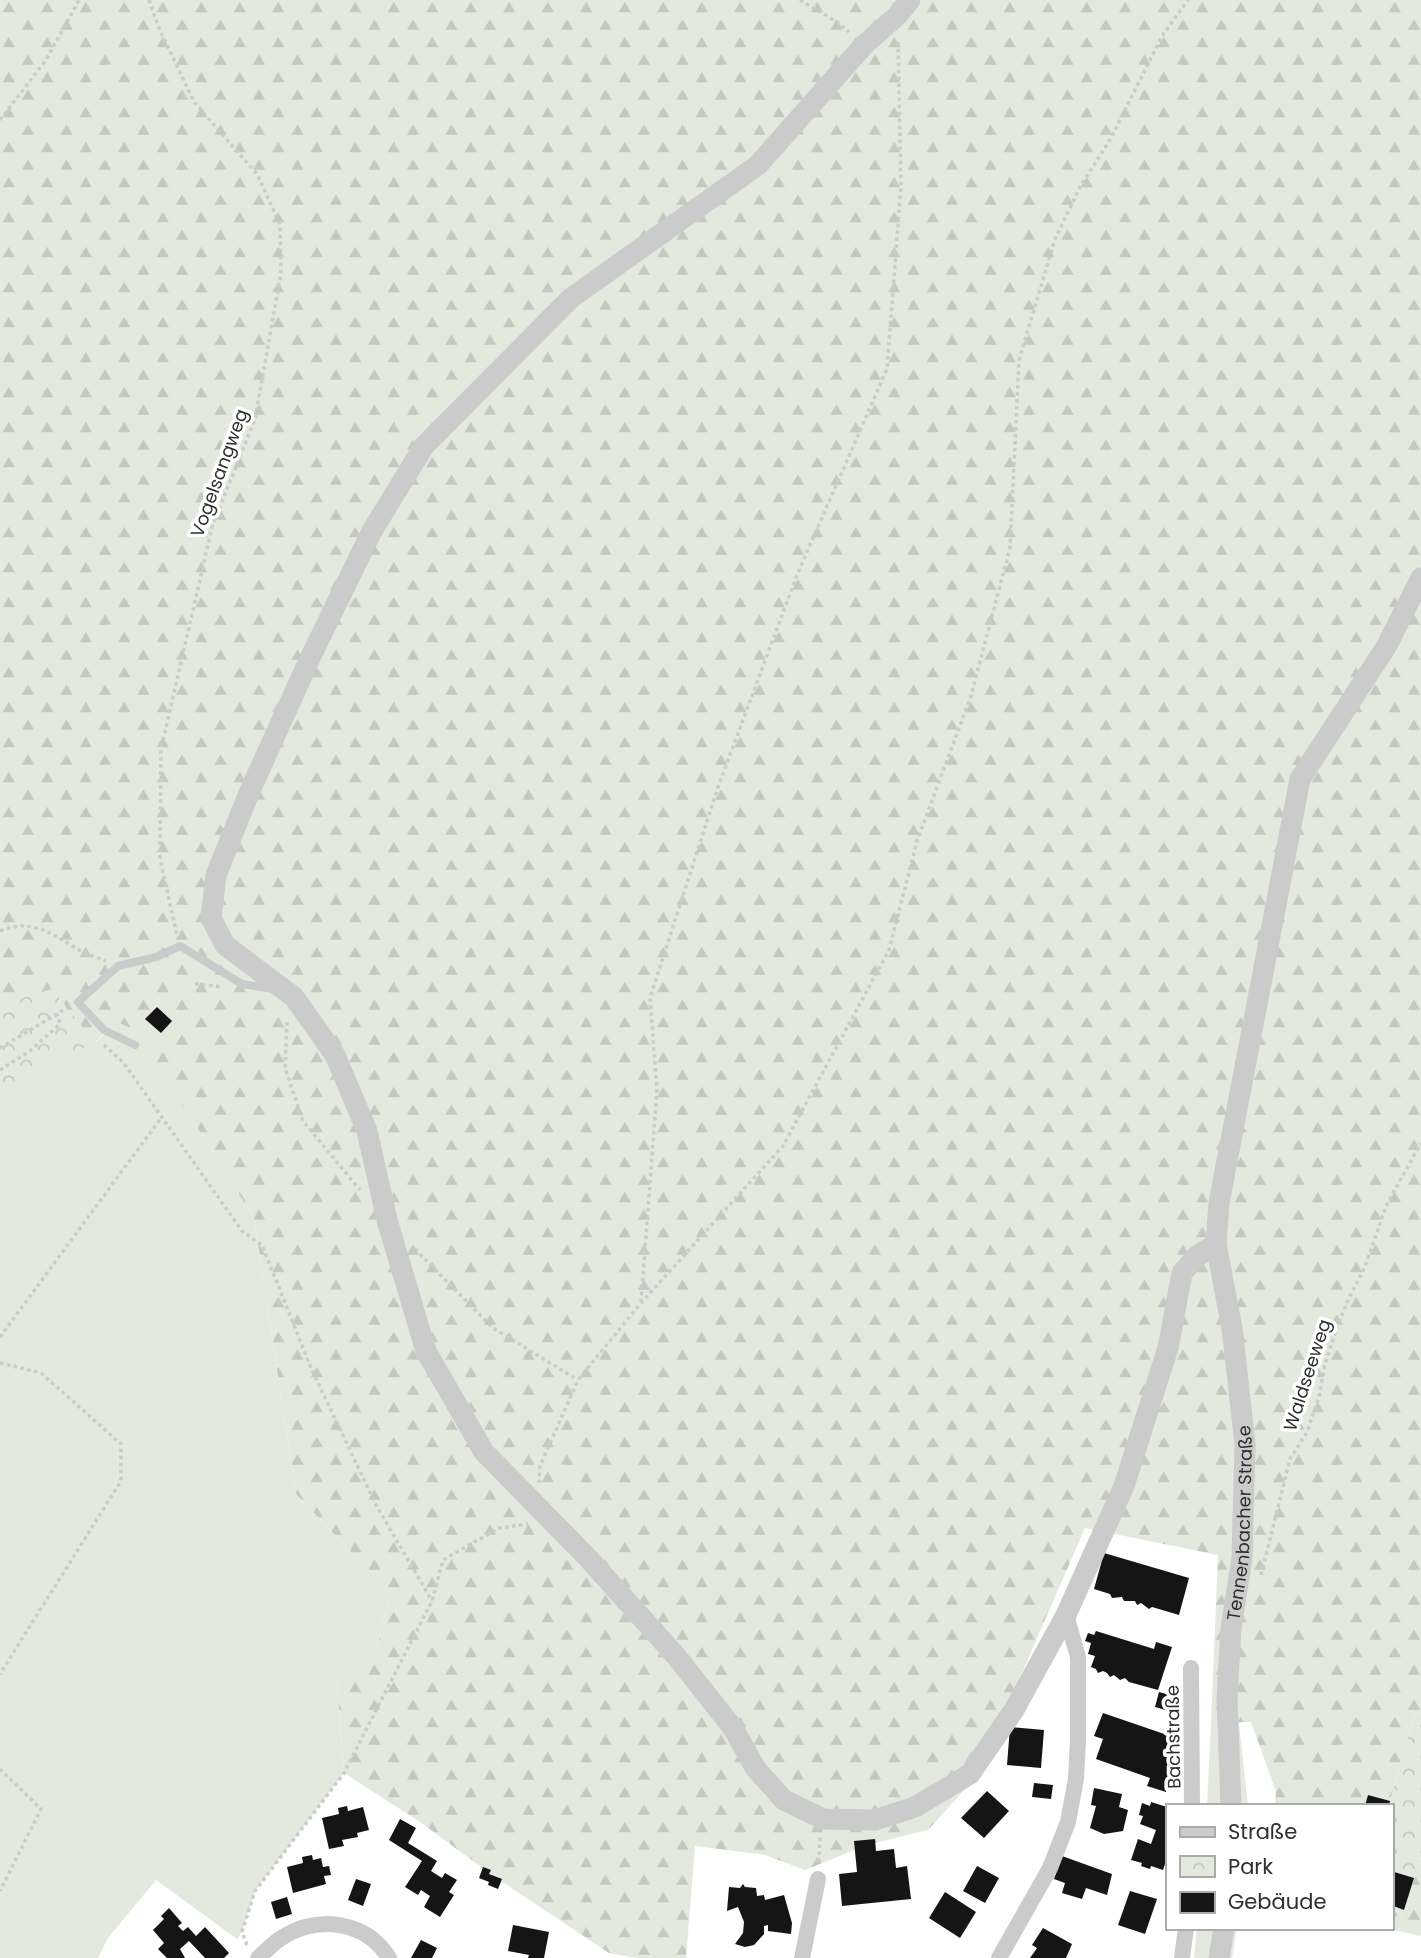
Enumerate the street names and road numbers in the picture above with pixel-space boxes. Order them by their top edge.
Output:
street label: Vogelsangweg [184,405,254,541]
street label: Waldseeweg [1277,1316,1337,1434]
street label: Tennenbacher Straße [1220,1424,1258,1622]
street label: Bachstraße [1160,1685,1186,1789]

